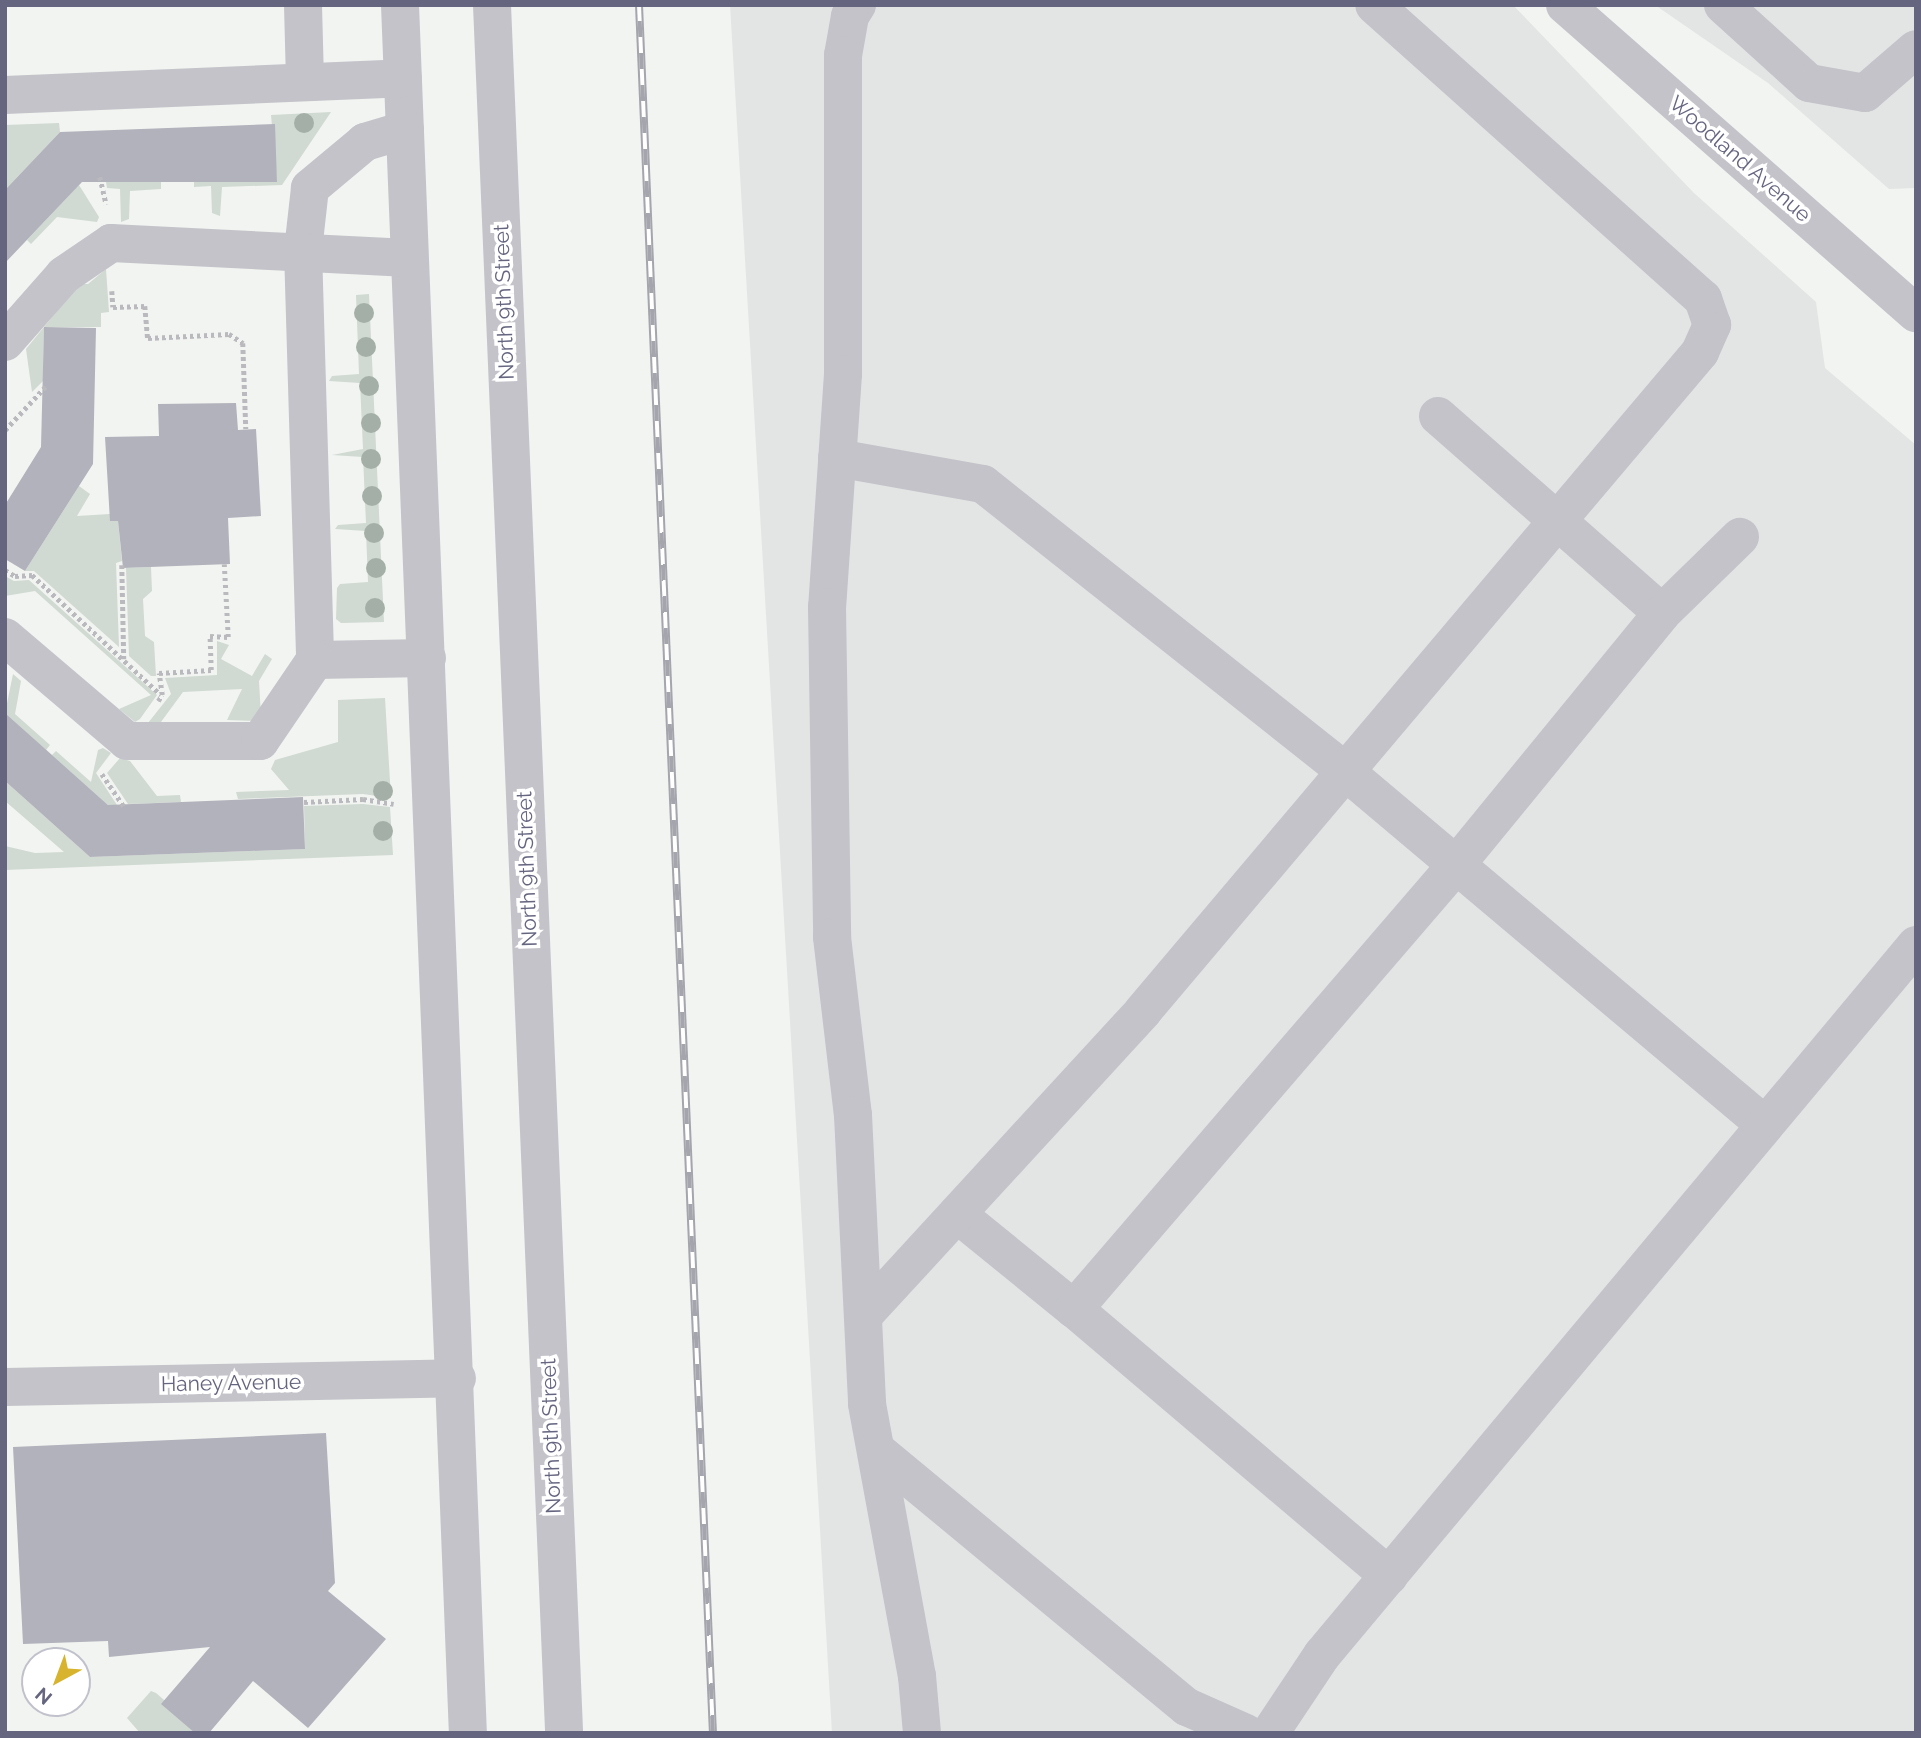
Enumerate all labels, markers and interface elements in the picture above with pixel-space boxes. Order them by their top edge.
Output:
street label: Woodland Avenue [1664,90,1816,228]
street label: North 9th Street [489,224,519,380]
street label: North 9th Street [512,791,542,947]
street label: North 9th Street [536,1358,566,1514]
street label: Haney Avenue [160,1369,302,1397]
north arrow [21,1647,91,1717]
text: N [31,1683,56,1709]

